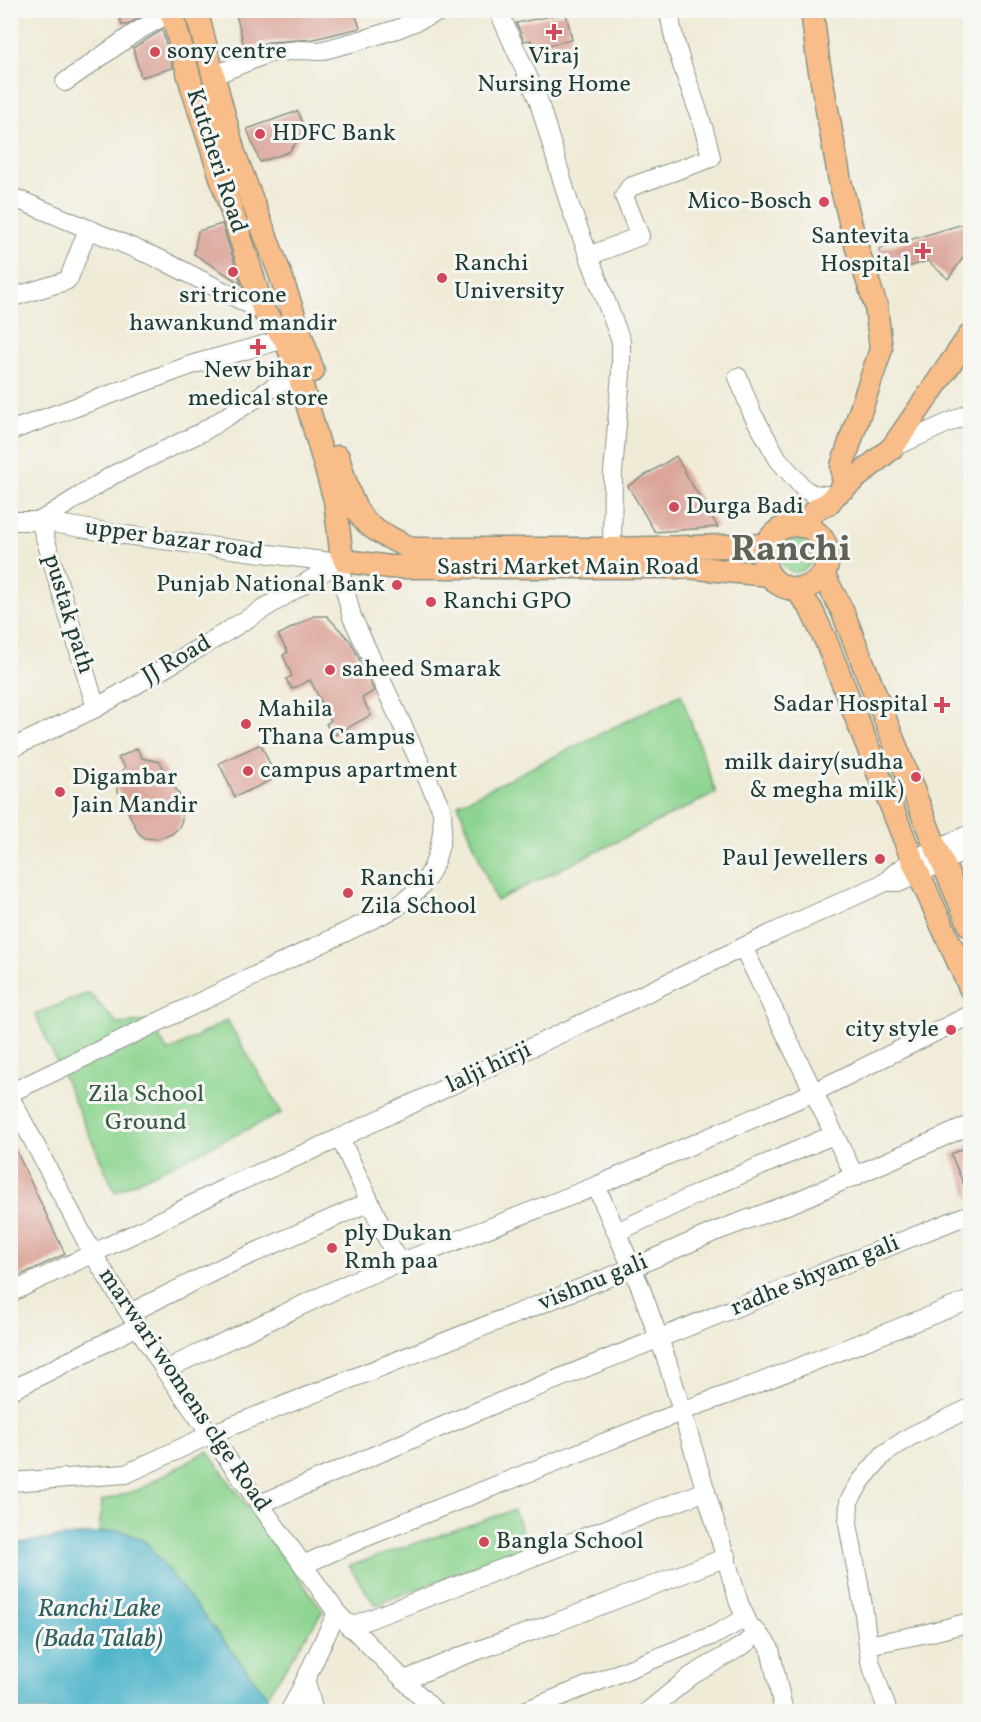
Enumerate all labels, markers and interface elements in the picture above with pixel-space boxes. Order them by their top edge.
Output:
marker: Viraj Nursing Home [545,23,563,41]
place label: sony centre [167,35,287,69]
place label: Viraj Nursing Home [477,40,631,102]
marker: sony centre [148,45,162,59]
street label: Kutcheri Road [177,84,255,238]
place label: HDFC Bank [272,117,396,151]
marker: HDFC Bank [253,127,267,141]
place label: Mico-Bosch [687,185,812,219]
marker: Mico-Bosch [817,195,831,209]
place label: Santevita Hospital [811,220,910,282]
marker: Santevita Hospital [914,242,932,260]
place label: Ranchi University [454,247,565,309]
marker: sri tricone hawankund mandir [226,265,240,279]
marker: Ranchi University [435,271,449,285]
place label: sri tricone hawankund mandir [129,279,337,341]
marker: New bihar medical store [251,340,265,354]
place label: New bihar medical store [188,354,328,416]
place label: Durga Badi [686,490,804,524]
marker: Durga Badi [667,500,681,514]
street label: upper bazar road [83,511,265,569]
district label: Ranchi [731,526,851,576]
street label: pustak path [34,550,102,678]
street label: Sastri Market Main Road [437,551,699,585]
place label: Punjab National Bank [156,568,385,602]
marker: Punjab National Bank [390,578,404,592]
place label: Ranchi GPO [443,585,571,619]
marker: Ranchi GPO [424,595,438,609]
street label: JJ Road [136,627,218,693]
place label: saheed Smarak [342,653,501,687]
marker: saheed Smarak [323,663,337,677]
place label: Sadar Hospital [773,688,928,722]
place label: Mahila Thana Campus [258,693,415,755]
marker: Sadar Hospital [933,696,951,714]
marker: Mahila Thana Campus [239,717,253,731]
place label: milk dairy(sudha & megha milk) [724,746,904,808]
place label: campus apartment [260,754,458,788]
place label: Digambar Jain Mandir [72,761,198,823]
marker: campus apartment [241,764,255,778]
marker: milk dairy(sudha & megha milk) [909,770,923,784]
marker: Digambar Jain Mandir [53,785,67,799]
place label: Paul Jewellers [722,842,868,876]
marker: Paul Jewellers [873,852,887,866]
place label: Ranchi Zila School [360,862,476,924]
marker: Ranchi Zila School [341,886,355,900]
place label: city style [845,1013,939,1047]
marker: city style [944,1023,958,1037]
street label: lalji hirji [441,1033,537,1103]
park label: Zila School Ground [88,1078,204,1140]
place label: ply Dukan Rmh paa [344,1217,452,1279]
street label: radhe shyam gali [726,1227,904,1325]
marker: ply Dukan Rmh paa [325,1241,339,1255]
street label: vishnu gali [533,1246,653,1320]
street label: marwari womens clge Road [89,1261,279,1519]
place label: Bangla School [496,1525,644,1559]
marker: Bangla School [477,1535,491,1549]
water label: Ranchi Lake (Bada Talab) [35,1591,163,1657]

